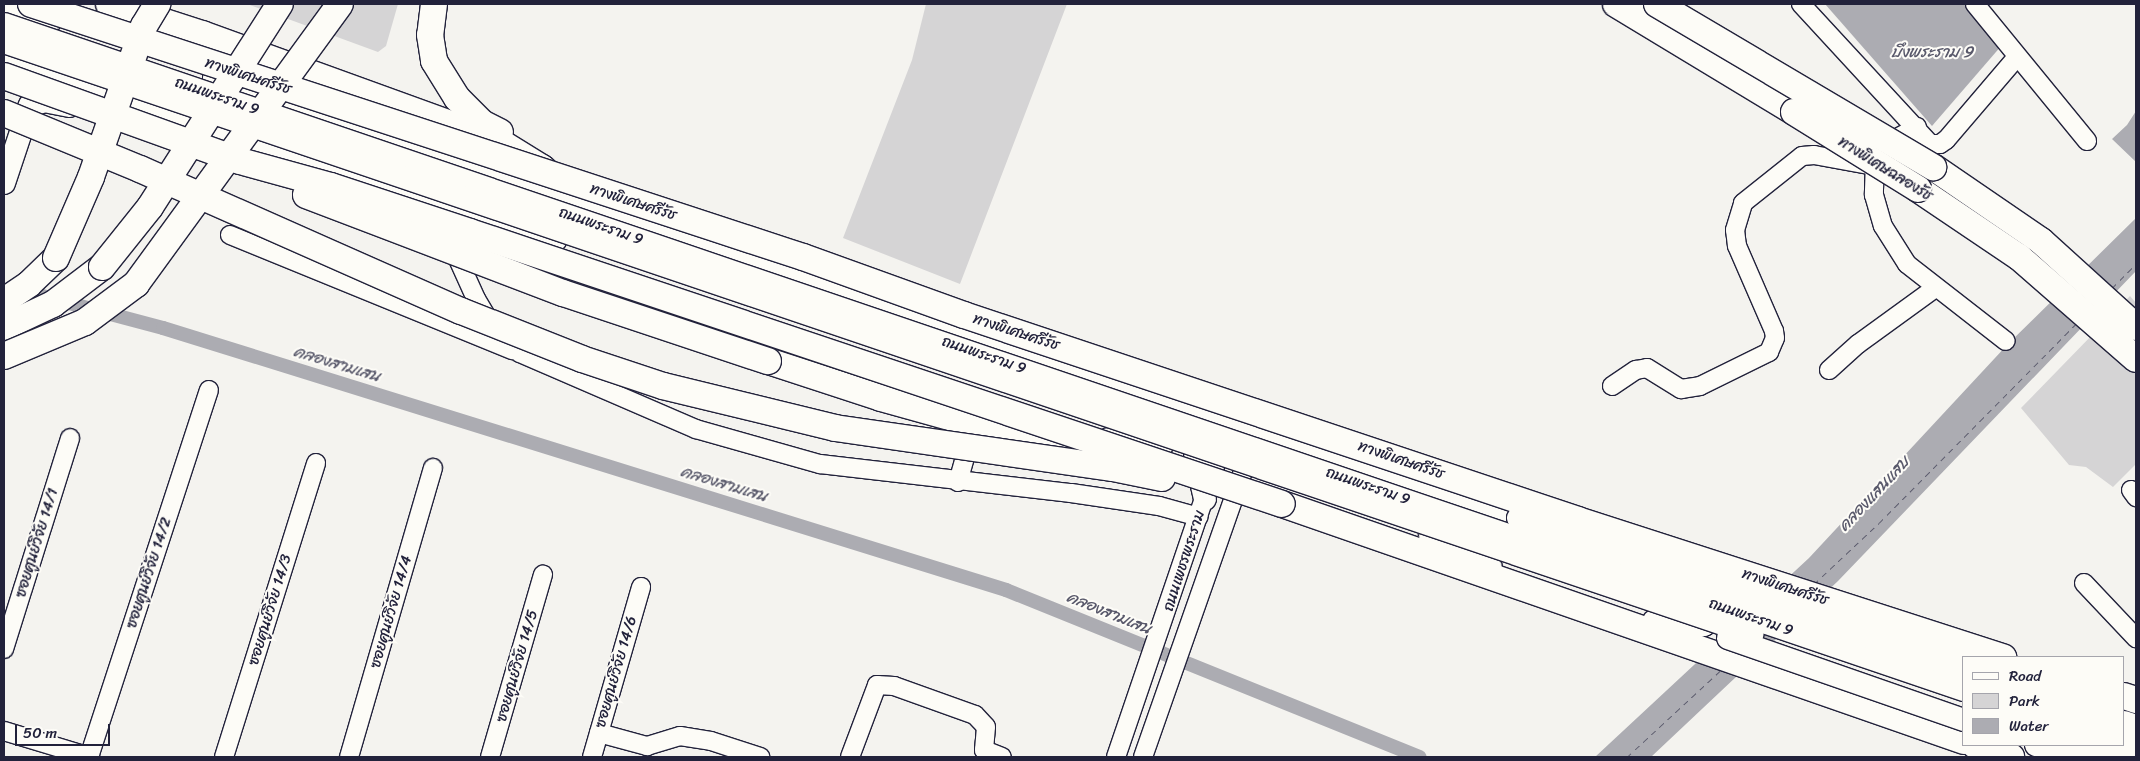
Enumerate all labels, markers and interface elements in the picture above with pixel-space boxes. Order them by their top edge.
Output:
water label: บึงพระราม 9 [1891,42,1973,62]
street label: ทางพิเศษศรีรัช [203,54,293,98]
street label: ถนนพระราม 9 [172,73,262,119]
street label: ทางพิเศษฉลองรัช [1835,133,1935,205]
street label: ทางพิเศษศรีรัช [588,180,678,224]
street label: ถนนพระราม 9 [556,203,646,249]
street label: ทางพิเศษศรีรัช [971,310,1061,354]
street label: ถนนพระราม 9 [939,332,1029,378]
water label: คลองสามเสน [291,342,383,386]
street label: ทางพิเศษศรีรัช [1356,437,1446,483]
water label: คลองแสนแสบ [1834,453,1914,535]
water label: คลองสามเสน [678,462,770,506]
street label: ถนนพระราม 9 [1323,463,1413,509]
street label: ซอยศูนย์วิจัย 14/1 [12,486,62,600]
street label: ถนนเพชรพระราม [1159,508,1209,614]
street label: ซอยศูนย์วิจัย 14/2 [123,515,175,631]
street label: ซอยศูนย์วิจัย 14/3 [245,552,295,668]
street label: ซอยศูนย์วิจัย 14/4 [366,554,416,670]
street label: ทางพิเศษศรีรัช [1740,565,1830,609]
water label: คลองสามเสน [1064,587,1154,639]
street label: ถนนพระราม 9 [1706,594,1796,640]
street label: ซอยศูนย์วิจัย 14/5 [492,608,542,724]
street label: ซอยศูนย์วิจัย 14/6 [591,614,641,730]
legend [1962,656,2125,746]
text: Road [2009,663,2041,689]
text: Park [2009,688,2040,714]
text: Water [2009,713,2049,739]
scale bar [18,714,112,746]
text: 50 m [23,720,57,746]

